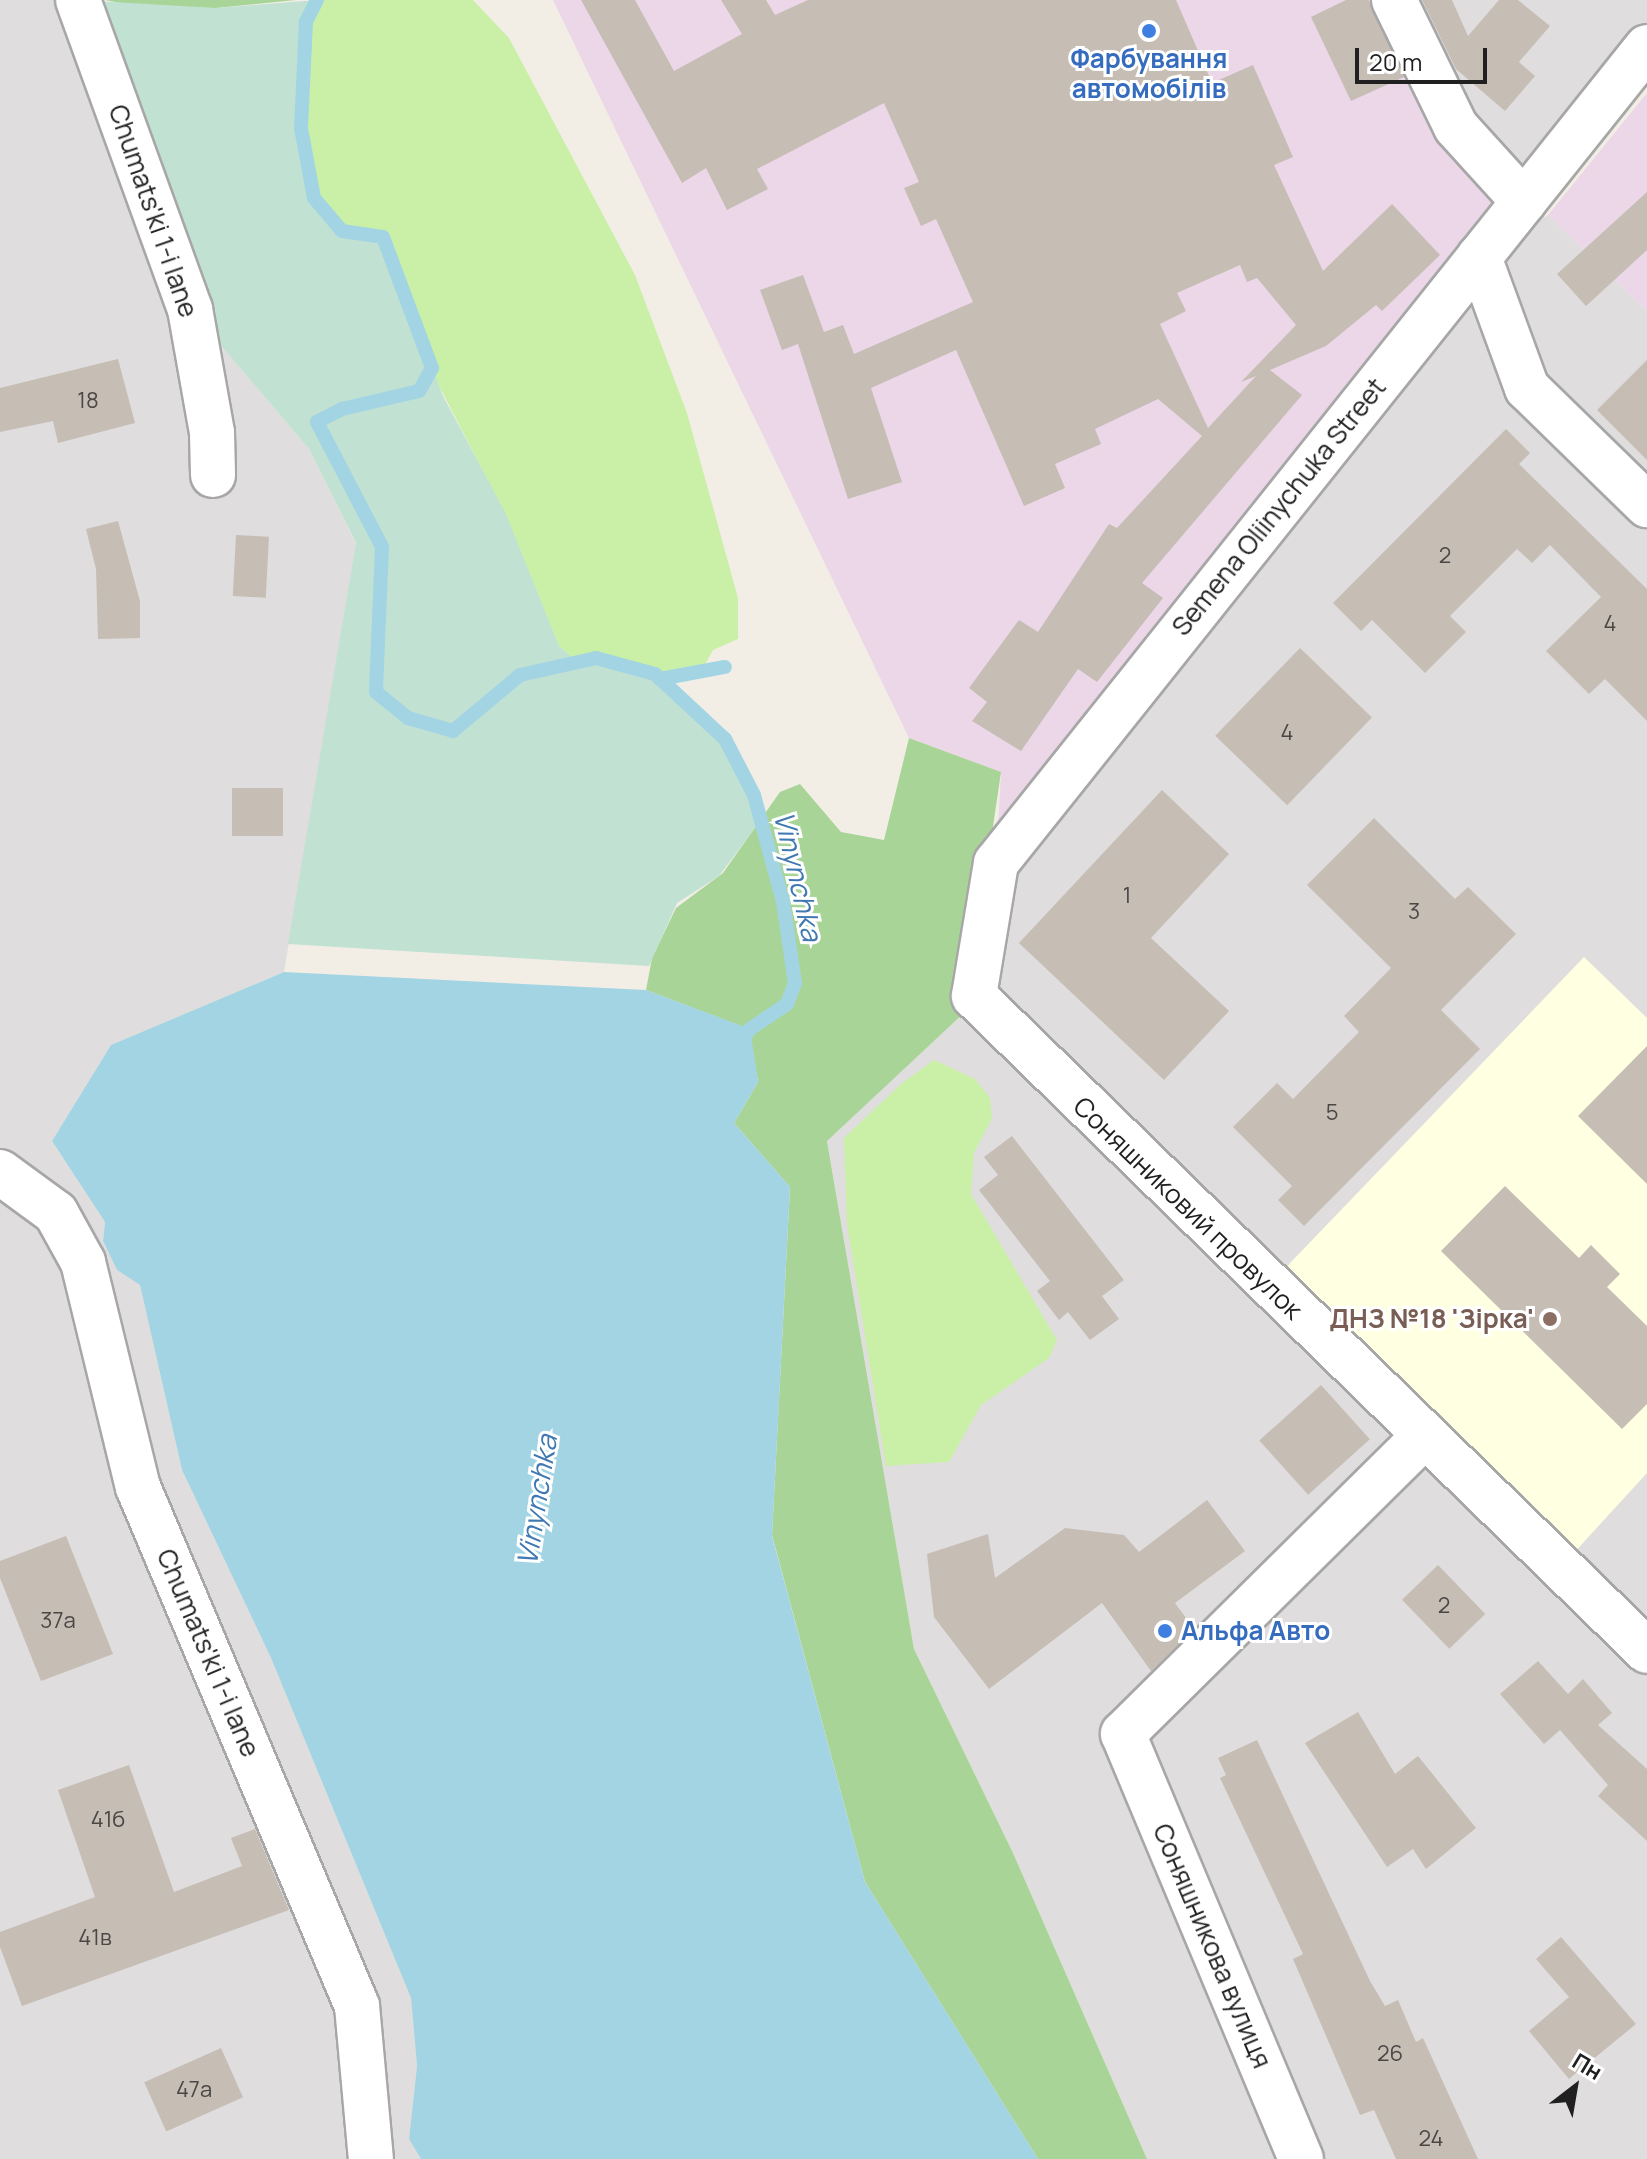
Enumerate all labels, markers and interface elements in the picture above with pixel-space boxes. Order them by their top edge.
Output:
marker: Фарбування автомобілів [1140,22,1158,40]
scale bar [1359,32,1491,82]
place label: Фарбування автомобілів [1071,43,1227,104]
text: 20 m [1369,45,1422,78]
street label: Chumats'ki 1-i lane [102,101,204,321]
street label: Semena Oliinychuka Street [1166,372,1392,642]
house number: 18 [77,388,99,414]
house number: 2 [1439,543,1451,569]
house number: 4 [1604,611,1616,637]
house number: 4 [1281,720,1293,746]
water label: Vinynchka [768,808,830,944]
house number: 1 [1123,883,1131,909]
house number: 3 [1408,899,1420,925]
street label: Соняшниковий провулок [1067,1090,1309,1326]
house number: 5 [1326,1100,1338,1126]
place label: ДНЗ №18 'Зірка' [1329,1303,1534,1335]
marker: ДНЗ №18 'Зірка' [1541,1310,1559,1328]
water label: Vinynchka [509,1432,563,1568]
street label: Chumats'ki 1-i lane [150,1544,266,1762]
house number: 2 [1438,1593,1450,1619]
house number: 37а [40,1608,76,1634]
place label: Альфа Авто [1181,1615,1330,1647]
marker: Альфа Авто [1156,1622,1174,1640]
house number: 41б [91,1807,125,1833]
street label: Соняшникова вулиця [1146,1819,1278,2073]
house number: 41в [78,1925,112,1951]
house number: 26 [1377,2041,1403,2067]
text: Пн [1567,2046,1608,2087]
north arrow [1535,2047,1615,2127]
house number: 47а [176,2077,212,2103]
house number: 24 [1418,2126,1444,2152]

